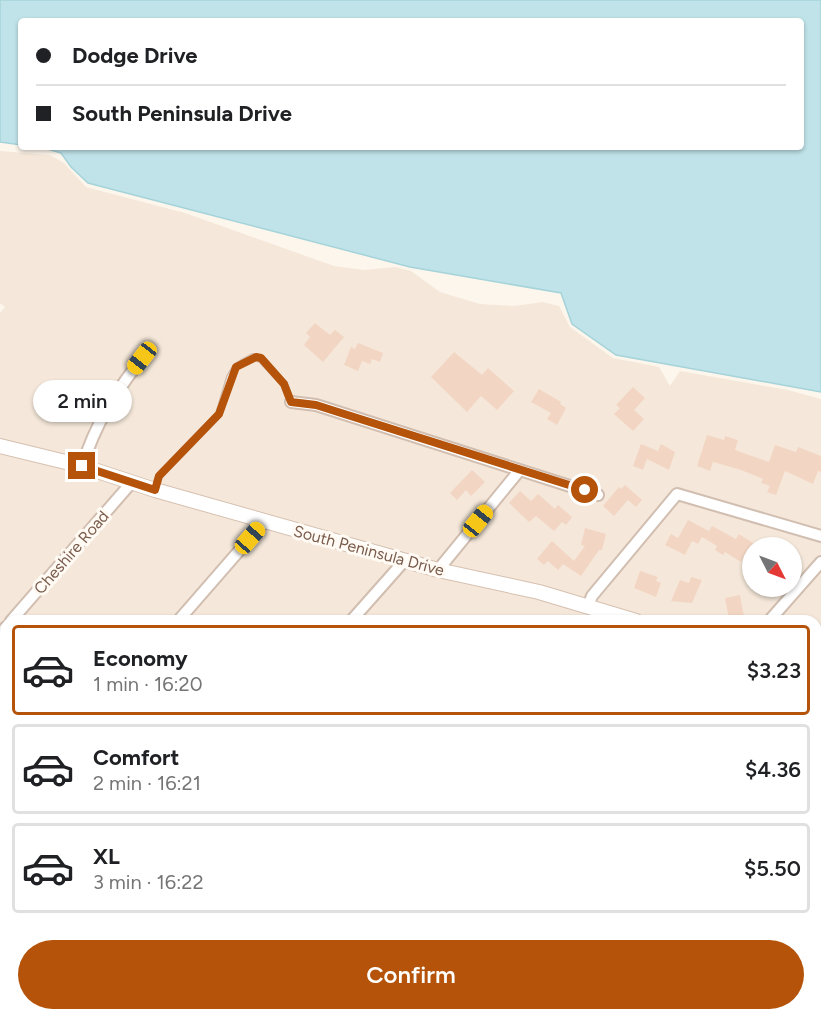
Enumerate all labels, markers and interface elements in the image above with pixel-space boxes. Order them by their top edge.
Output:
text: Dodge Drive [72,42,198,69]
text: South Peninsula Drive [72,100,292,127]
car [124,338,160,378]
callout: 2 min [32,379,132,421]
text: 2 min [58,389,107,413]
route end [68,452,95,479]
route start [571,476,598,503]
car [460,501,496,541]
street label: Cheshire Road [30,507,113,598]
car [231,519,269,557]
street label: South Peninsula Drive [291,521,447,580]
north arrow [742,537,802,597]
map controls [742,537,802,597]
icon: car [21,643,75,697]
text: Economy [93,645,188,672]
text: $3.23 [747,657,801,684]
text: 1 min · 16:20 [93,672,203,696]
icon: car [21,742,75,796]
text: Comfort [93,744,179,771]
text: $4.36 [745,756,801,783]
text: 2 min · 16:21 [93,771,201,795]
icon: car [21,841,75,895]
text: XL [93,843,120,870]
text: $5.50 [744,855,801,882]
text: 3 min · 16:22 [93,870,204,894]
button: Confirm [18,940,804,1009]

